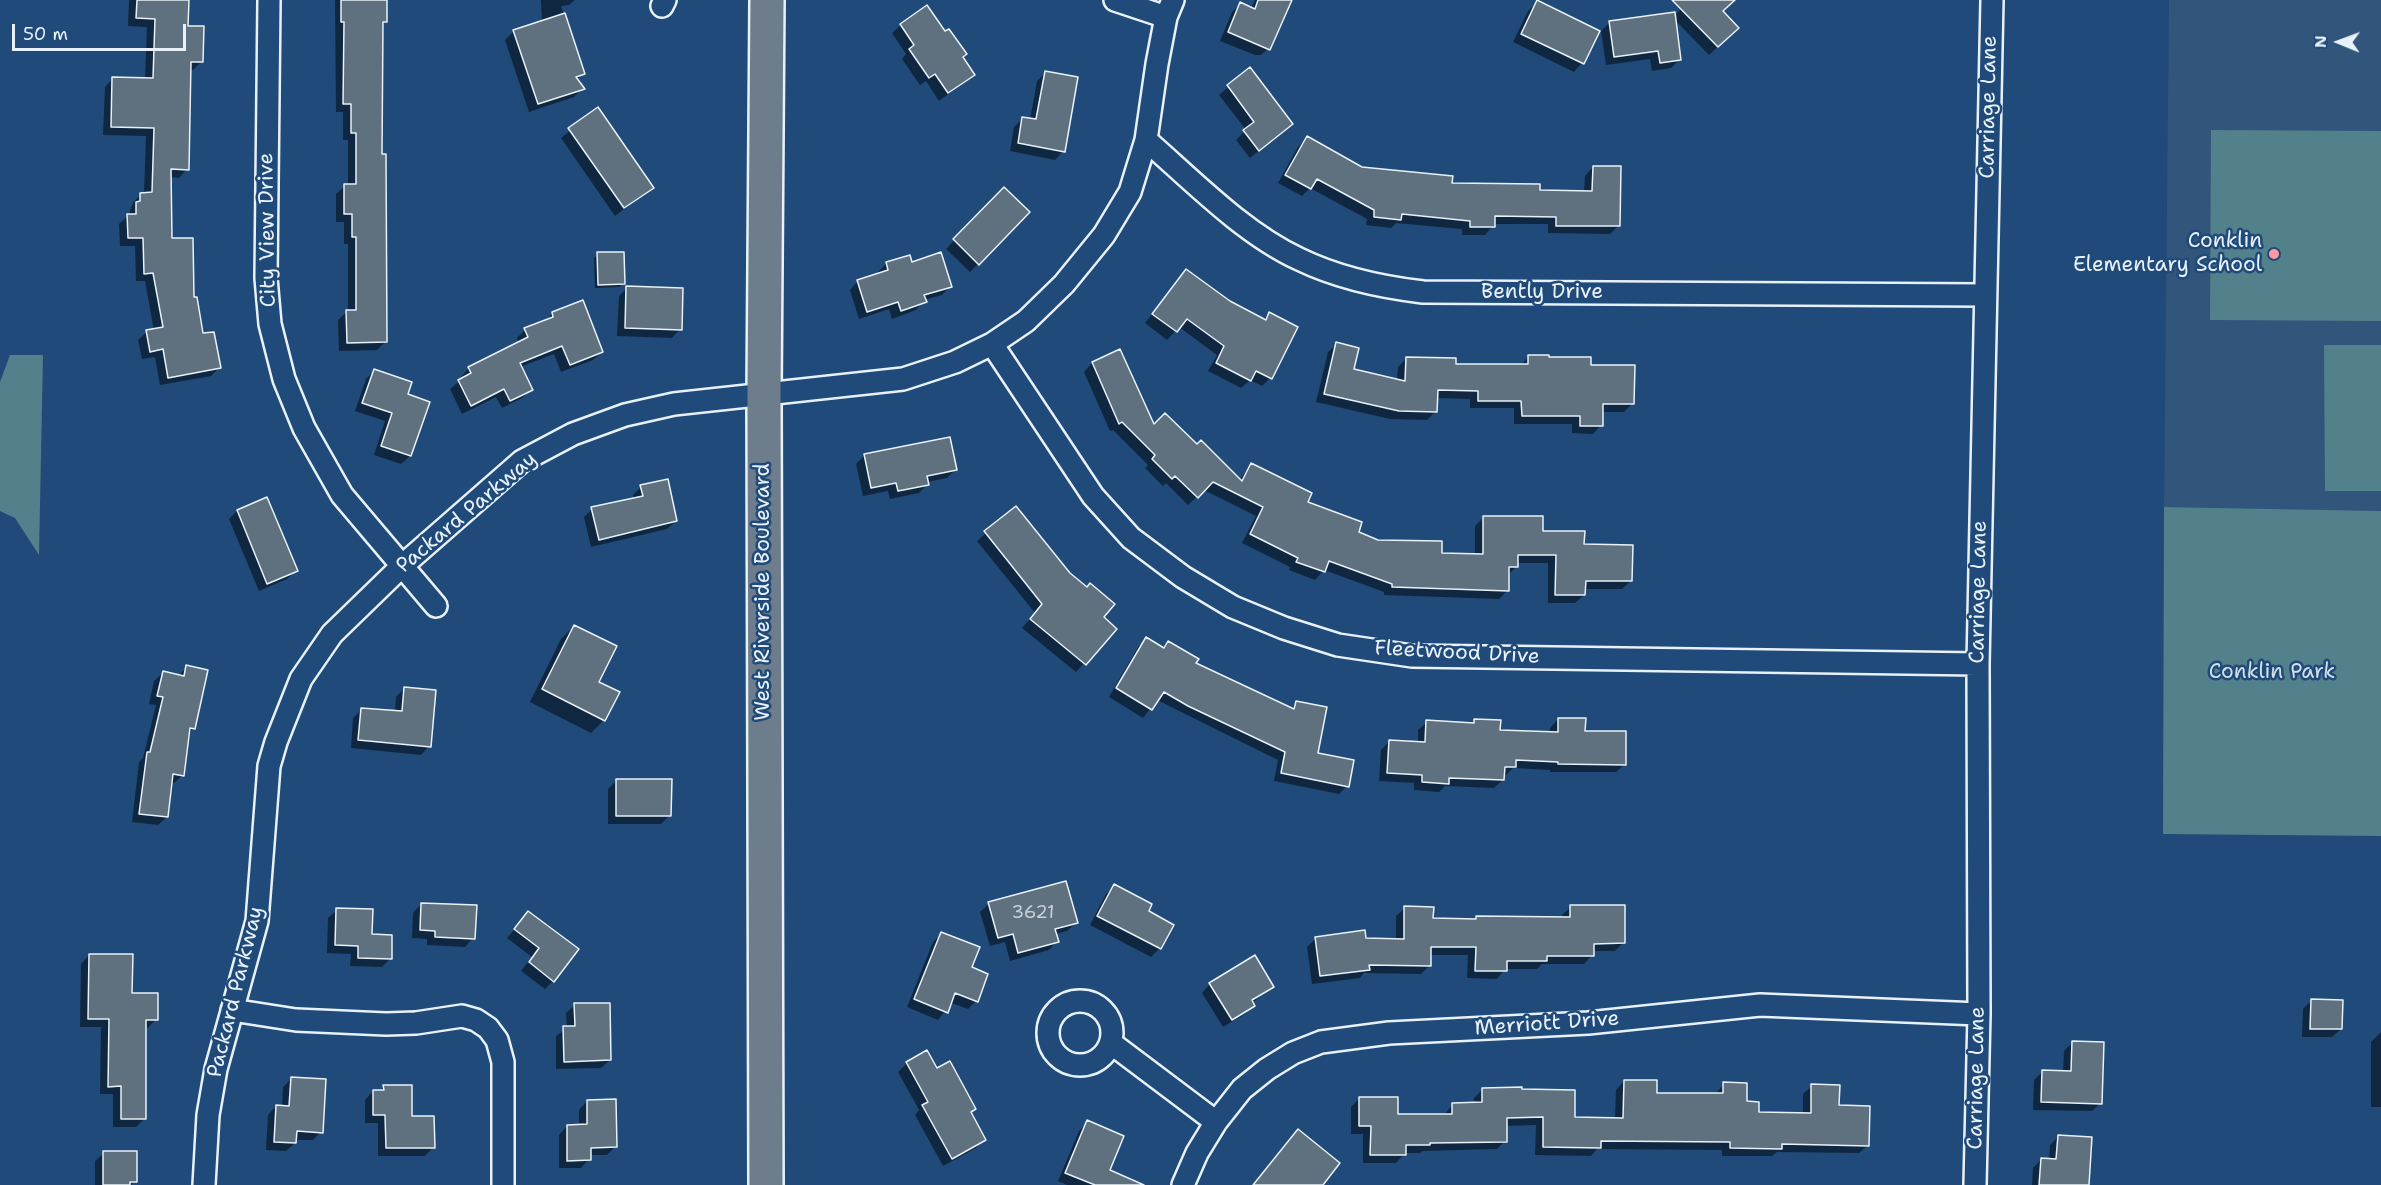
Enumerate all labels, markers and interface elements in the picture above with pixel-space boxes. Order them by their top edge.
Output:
scale bar [15,12,189,50]
north arrow [2309,12,2369,72]
text: 50 m [23,22,68,46]
street label: Carriage Lane [1975,35,2003,179]
text: N [2310,35,2331,48]
street label: City View Drive [254,152,282,308]
place label: Conklin Elementary School [2073,229,2262,279]
marker: Conklin Elementary School [2267,247,2281,261]
street label: Bently Drive [1481,280,1603,306]
street label: Packard Parkway [392,447,542,579]
street label: West Riverside Boulevard [751,463,777,721]
street label: Carriage Lane [1965,520,1993,664]
street label: Fleetwood Drive [1374,636,1540,670]
park label: Conklin Park [2209,660,2335,686]
house number: 3621 [1012,902,1054,924]
street label: Packard Parkway [203,904,269,1080]
street label: Merriott Drive [1474,1006,1620,1042]
street label: Carriage Lane [1963,1006,1991,1150]

